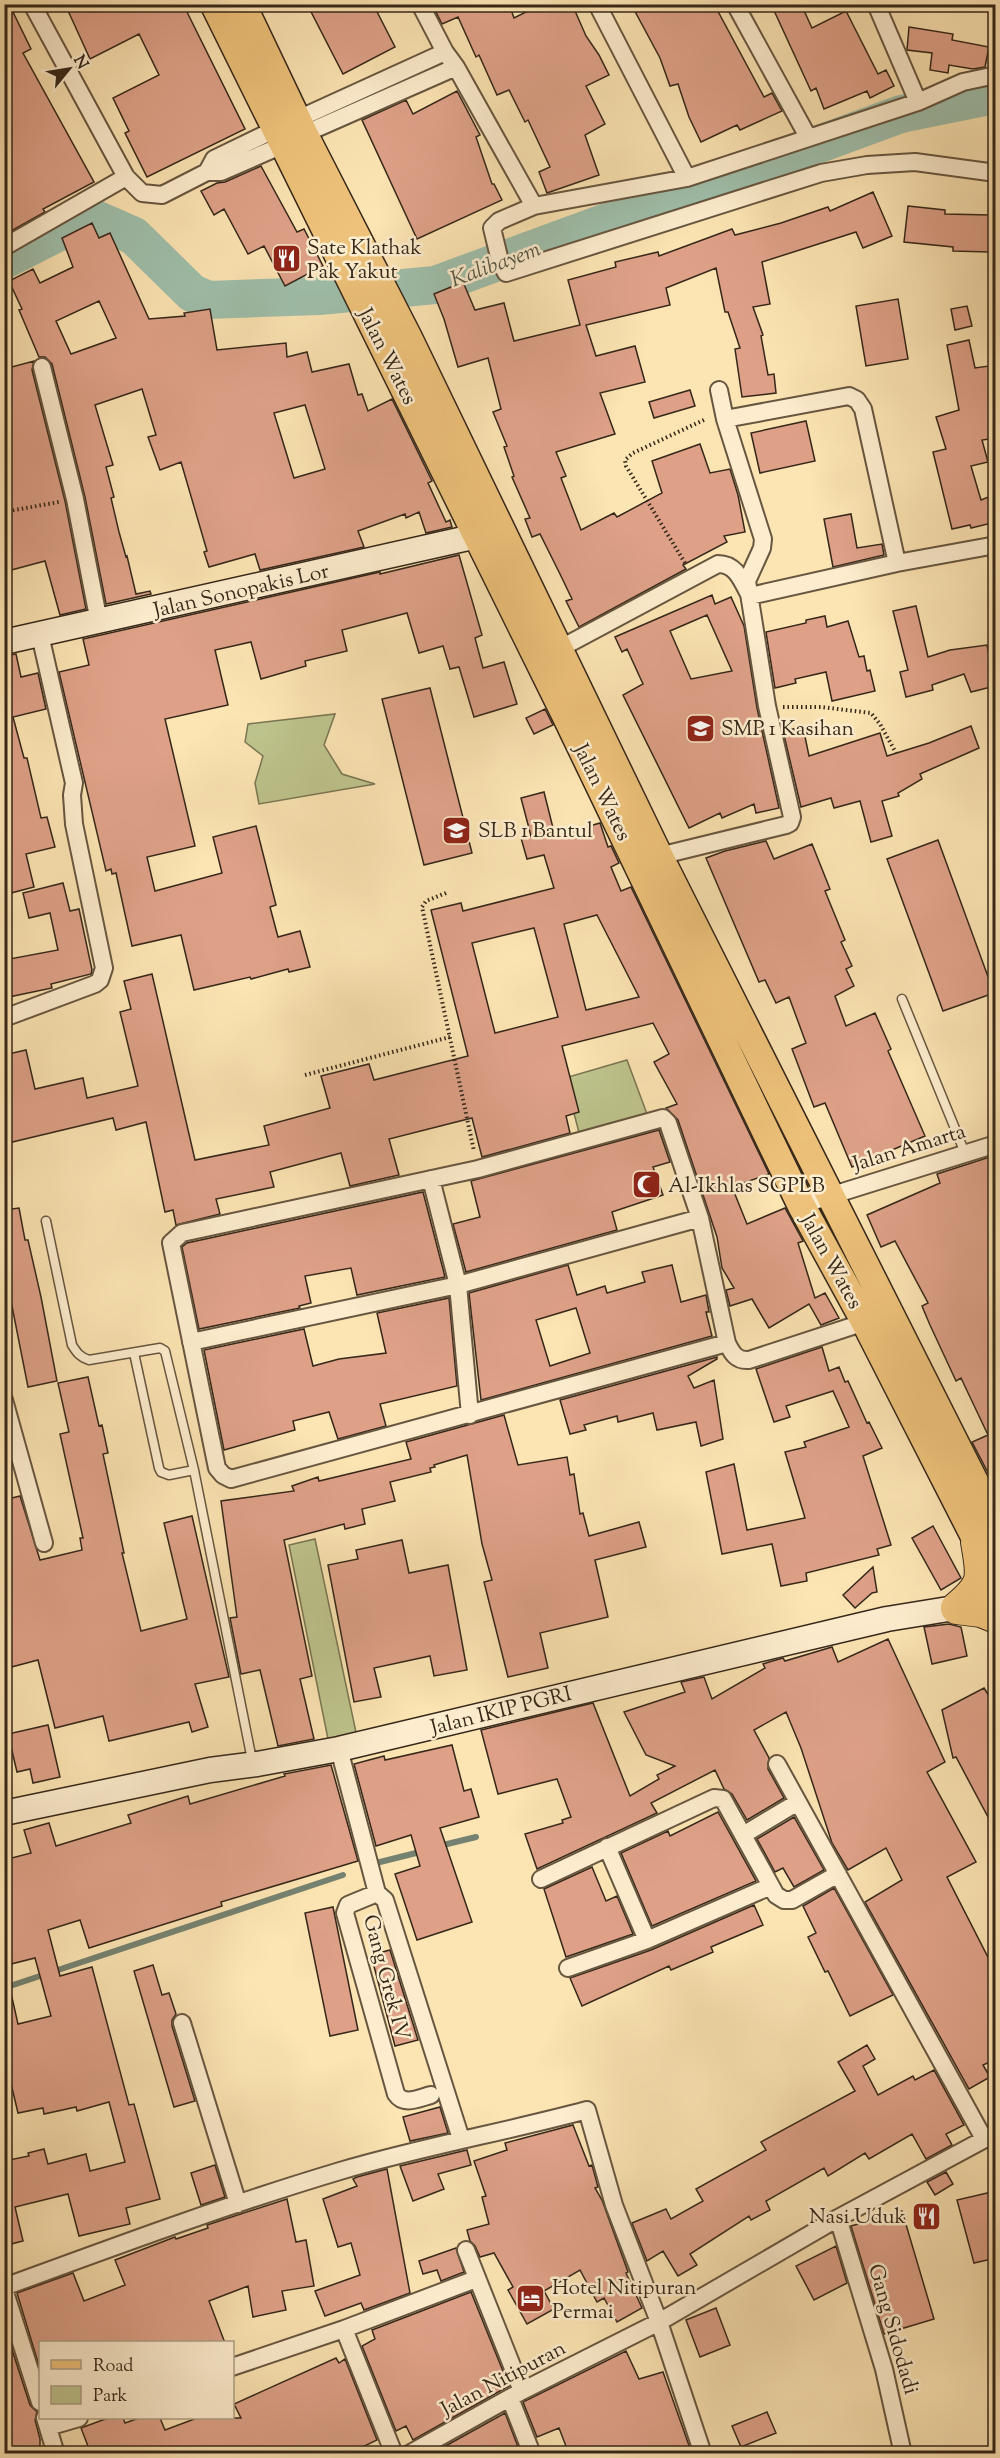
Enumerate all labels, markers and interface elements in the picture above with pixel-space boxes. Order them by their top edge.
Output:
north arrow [39,39,99,99]
text: N [67,51,93,74]
place label: Sate Klathak Pak Yakut [307,234,422,288]
water label: Kalibayem [446,235,546,297]
restaurant icon: Sate Klathak Pak Yakut [270,243,302,275]
street label: Jalan Wates [349,302,423,410]
street label: Jalan Sonopakis Lor [150,557,332,627]
school or university icon: SMP 1 Kasihan [684,712,716,744]
place label: SMP 1 Kasihan [721,715,854,745]
street label: Jalan Wates [564,738,638,847]
school or university icon: SLB 1 Bantul [441,814,473,846]
place label: SLB 1 Bantul [478,817,593,847]
street label: Jalan Amarta [848,1117,970,1181]
mosque icon: Al-Ikhlas SGPLB [631,1169,663,1201]
place label: Al-Ikhlas SGPLB [668,1172,825,1202]
street label: Jalan Wates [791,1208,869,1315]
street label: Jalan IKIP PGRI [427,1680,575,1744]
street label: Gang Grek IV [354,1912,416,2043]
restaurant icon: Nasi Uduk [911,2200,943,2232]
place label: Nasi Uduk [809,2203,907,2233]
street label: Gang Sidodadi [859,2261,925,2398]
place label: Hotel Nitipuran Permai [552,2274,696,2328]
hotel icon: Hotel Nitipuran Permai [515,2283,547,2315]
street label: Jalan Nitipuran [435,2334,572,2426]
legend [39,2341,234,2419]
text: Road [93,2354,133,2380]
text: Park [93,2384,128,2410]

